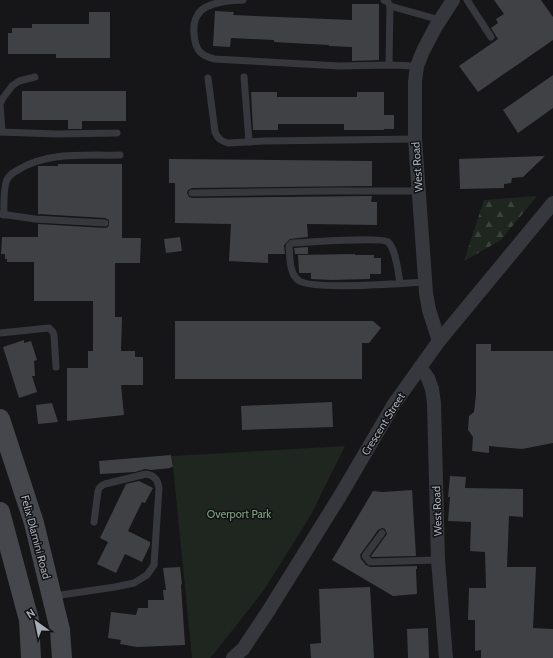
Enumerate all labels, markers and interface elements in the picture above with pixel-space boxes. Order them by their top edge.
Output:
street label: West Road [408,141,426,193]
street label: Crescent Street [358,390,408,458]
street label: West Road [429,486,445,536]
street label: Felix Dlamini Road [18,494,54,580]
park label: Overport Park [207,507,271,521]
north arrow [16,602,56,642]
text: N [23,606,38,622]

